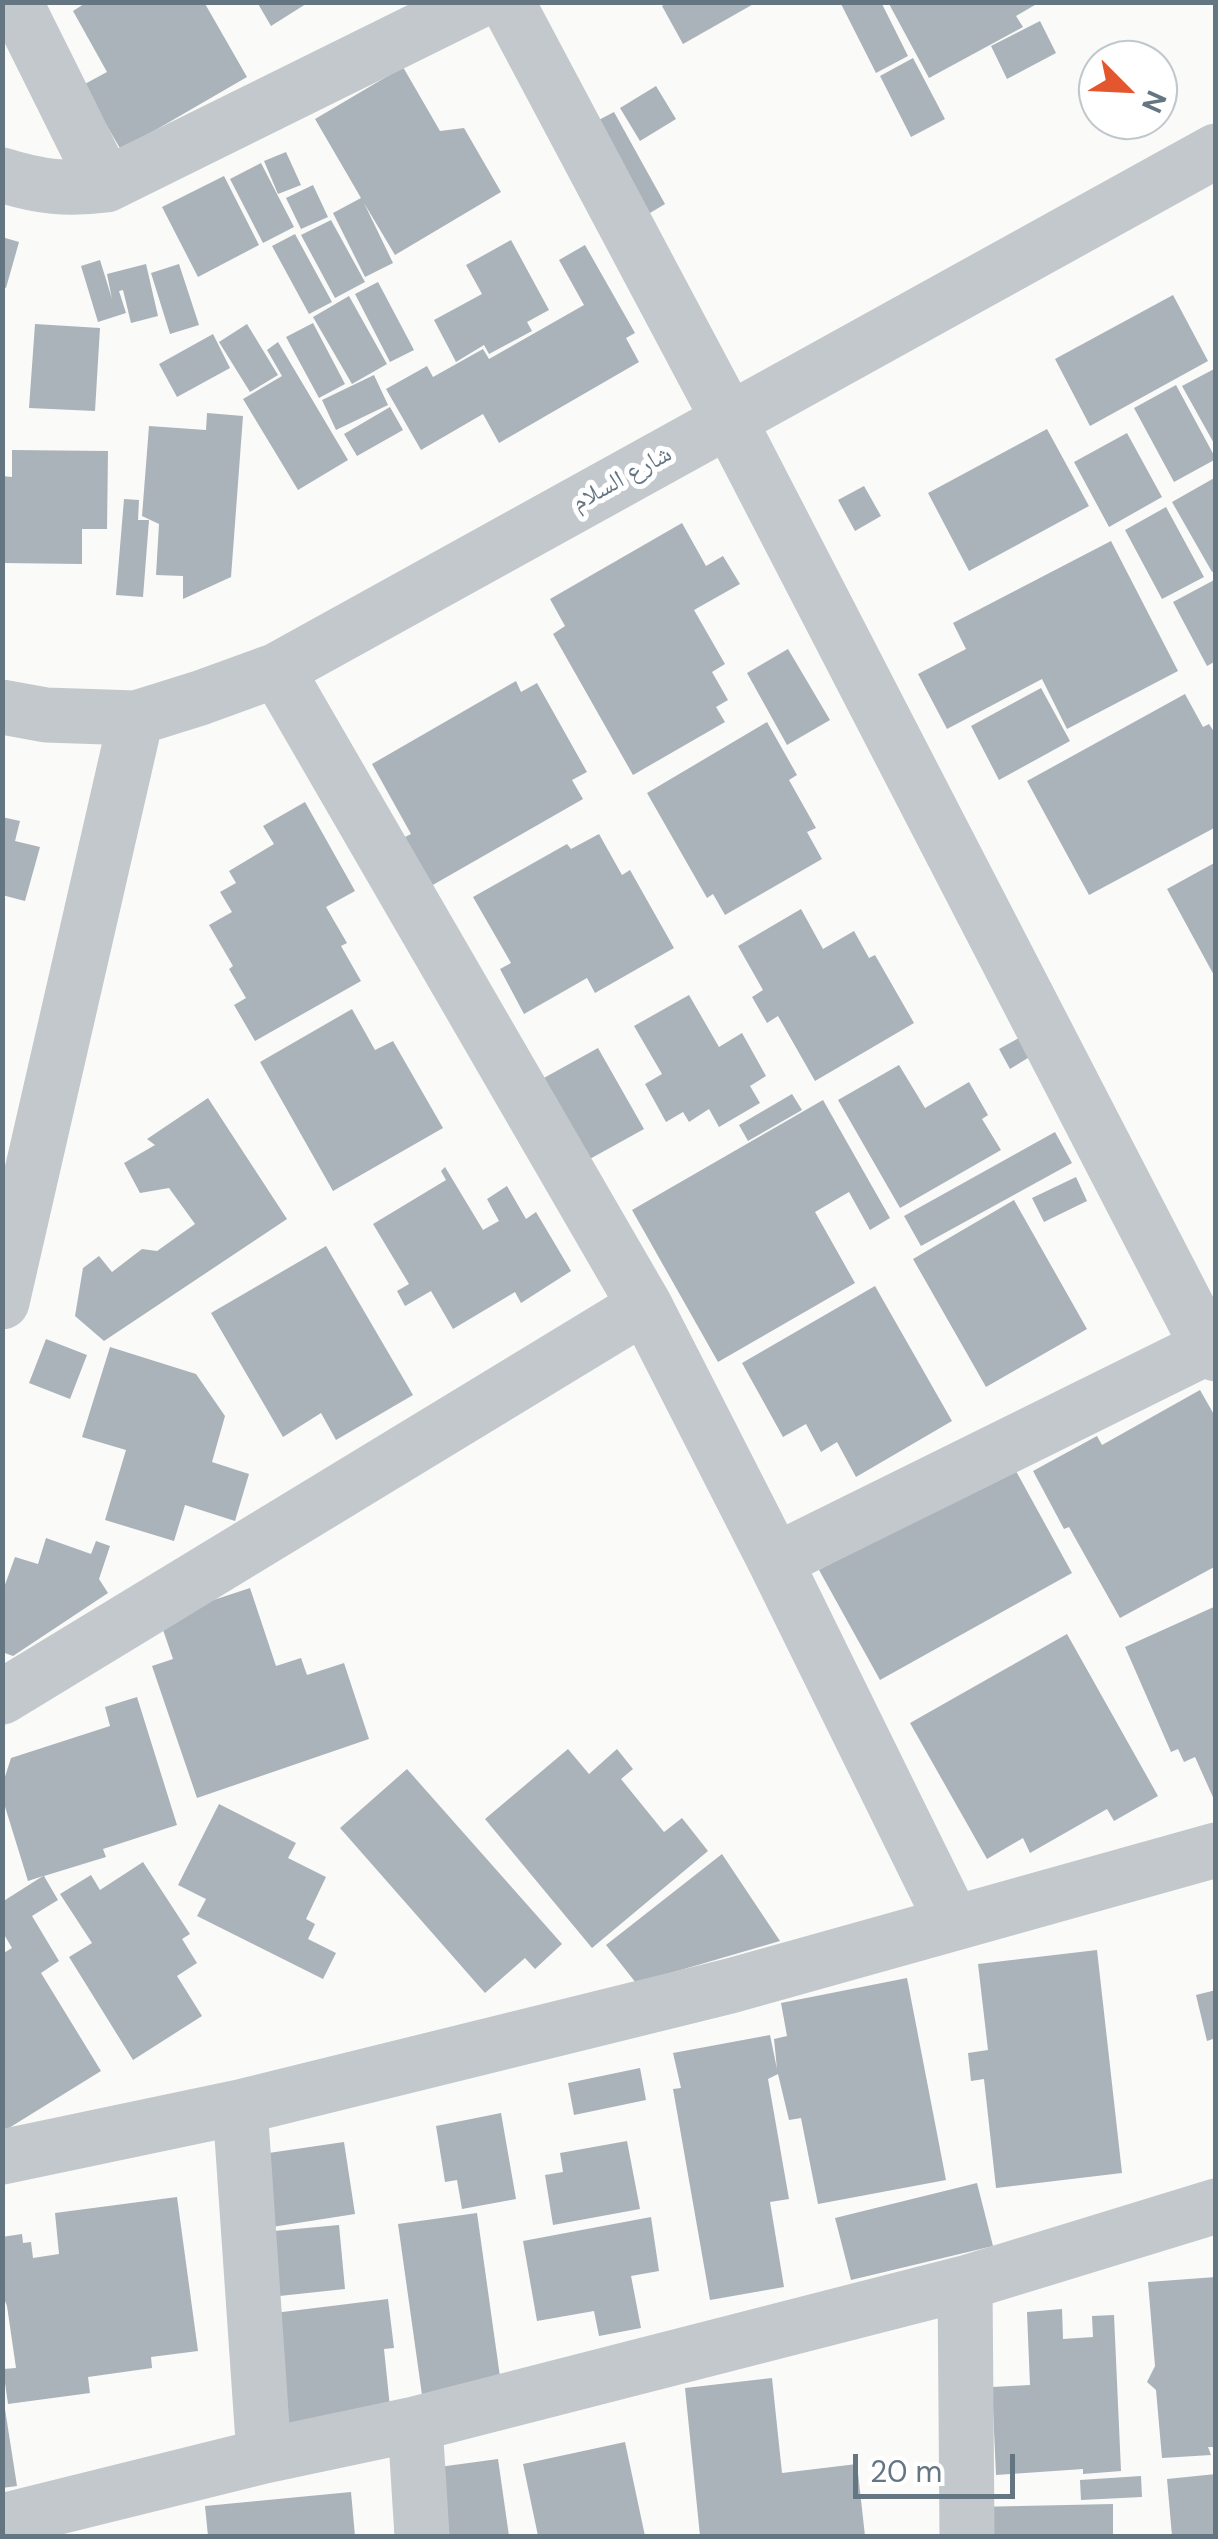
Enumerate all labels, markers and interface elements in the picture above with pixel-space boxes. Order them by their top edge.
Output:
north arrow [1078,40,1178,140]
text: N [1133,85,1175,118]
street label: شارع السلام [567,439,677,519]
scale bar [858,2434,1020,2496]
text: 20 m [870,2452,942,2491]

